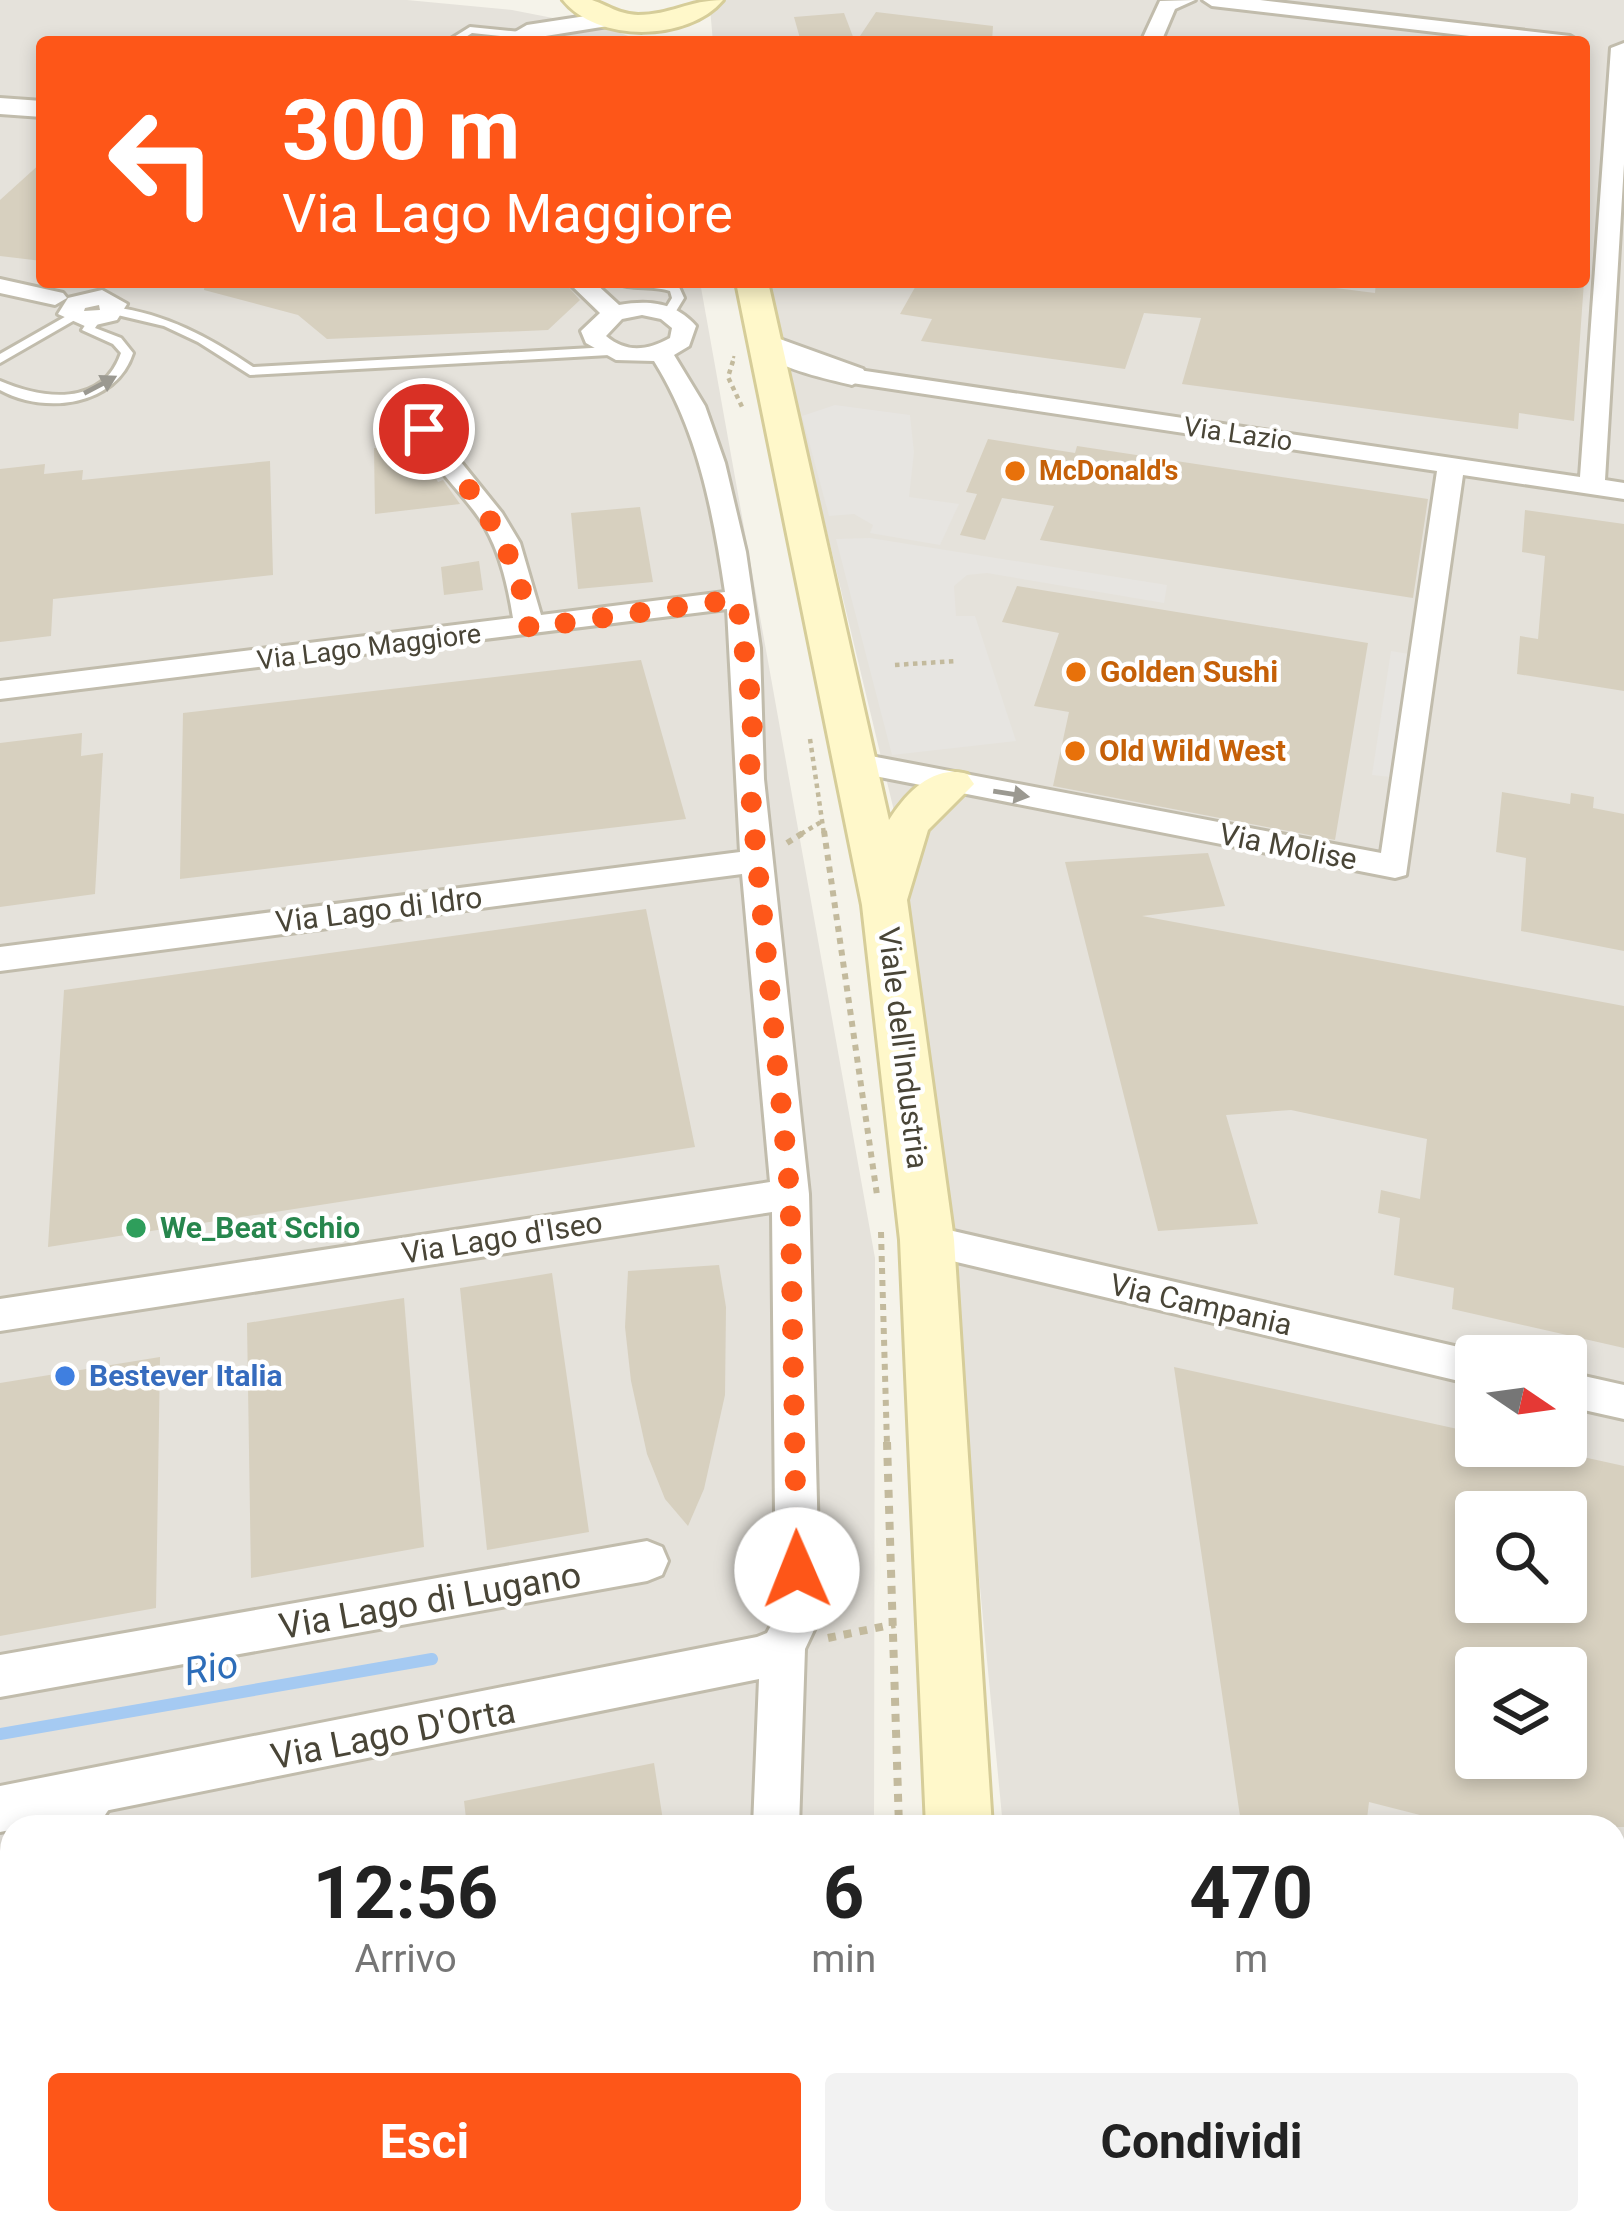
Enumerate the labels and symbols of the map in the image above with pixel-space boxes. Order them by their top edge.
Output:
one-way arrow [83,375,117,395]
pin [373,378,475,480]
street label: Via Lazio [1181,411,1295,457]
place label: McDonald's [1039,455,1178,487]
marker: McDonald's [1002,458,1028,484]
street label: Via Lago Maggiore [255,617,483,677]
place label: Golden Sushi [1100,654,1278,689]
marker: Golden Sushi [1063,659,1089,685]
place label: Old Wild West [1099,733,1286,768]
marker: Old Wild West [1062,738,1088,764]
one-way arrow [992,786,1030,804]
street label: Via Molise [1216,816,1360,877]
street label: Via Lago di Idro [274,879,484,940]
street label: Viale dell'Industria [871,925,936,1171]
street label: Via Lago d'Iseo [399,1204,605,1271]
place label: We_Beat Schio [160,1210,360,1245]
marker: We_Beat Schio [123,1215,149,1241]
street label: Via Campania [1107,1267,1295,1342]
north arrow [1455,1335,1587,1467]
place label: Bestever Italia [89,1358,282,1393]
marker: Bestever Italia [52,1363,78,1389]
position arrow [734,1507,860,1633]
street label: Via Lago di Lugano [276,1554,584,1648]
water label: Rio [181,1641,242,1695]
street label: Via Lago D'Orta [267,1690,519,1778]

